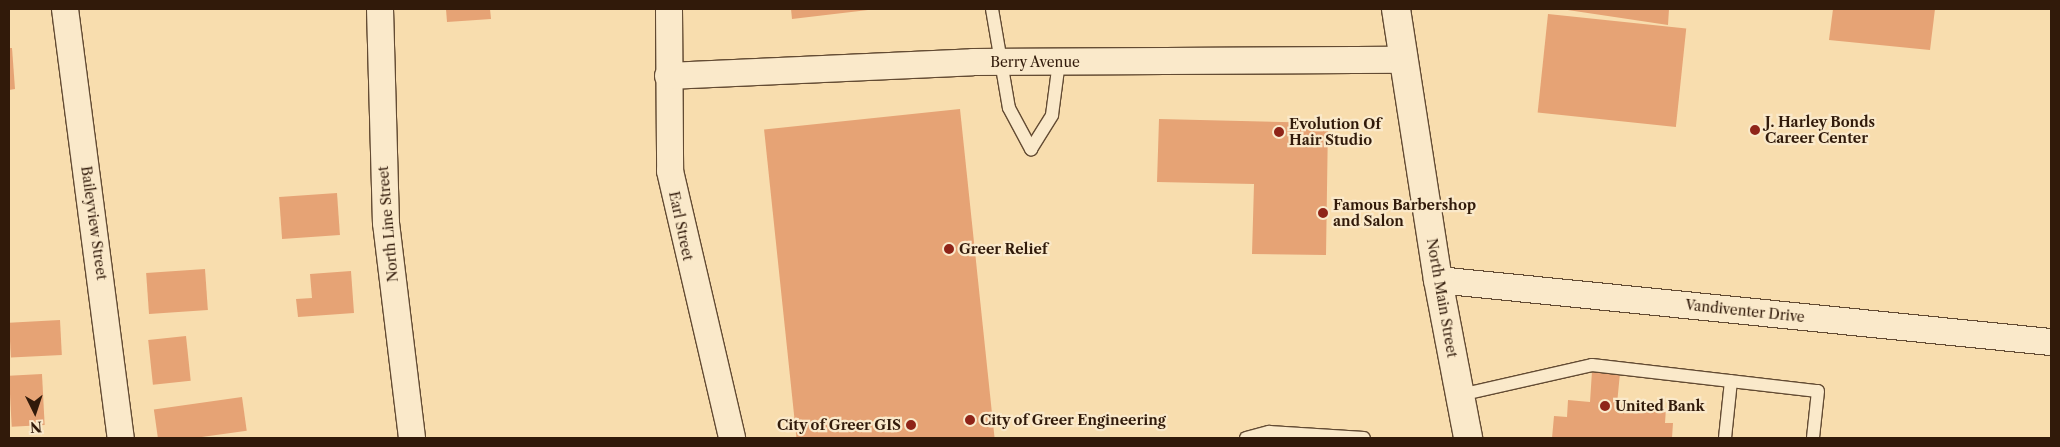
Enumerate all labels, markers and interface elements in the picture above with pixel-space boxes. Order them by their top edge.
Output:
street label: Berry Avenue [990,54,1080,70]
place label: J. Harley Bonds Career Center [1765,114,1875,146]
place label: Evolution Of Hair Studio [1289,116,1381,148]
marker: J. Harley Bonds Career Center [1749,124,1761,136]
marker: Evolution Of Hair Studio [1273,126,1285,138]
street label: Baileyview Street [78,165,110,281]
street label: North Line Street [375,165,401,283]
street label: Earl Street [665,190,697,262]
place label: Famous Barbershop and Salon [1333,197,1476,230]
marker: Famous Barbershop and Salon [1317,207,1329,219]
street label: North Main Street [1423,237,1461,359]
place label: Greer Relief [959,241,1048,257]
marker: Greer Relief [943,243,955,255]
street label: Vandiventer Drive [1684,296,1806,326]
north arrow [10,387,60,437]
place label: United Bank [1615,398,1705,414]
marker: United Bank [1599,400,1611,412]
place label: City of Greer Engineering [980,412,1166,428]
marker: City of Greer Engineering [964,414,976,426]
place label: City of Greer GIS [776,417,901,433]
text: N [29,418,43,436]
marker: City of Greer GIS [905,419,917,431]

